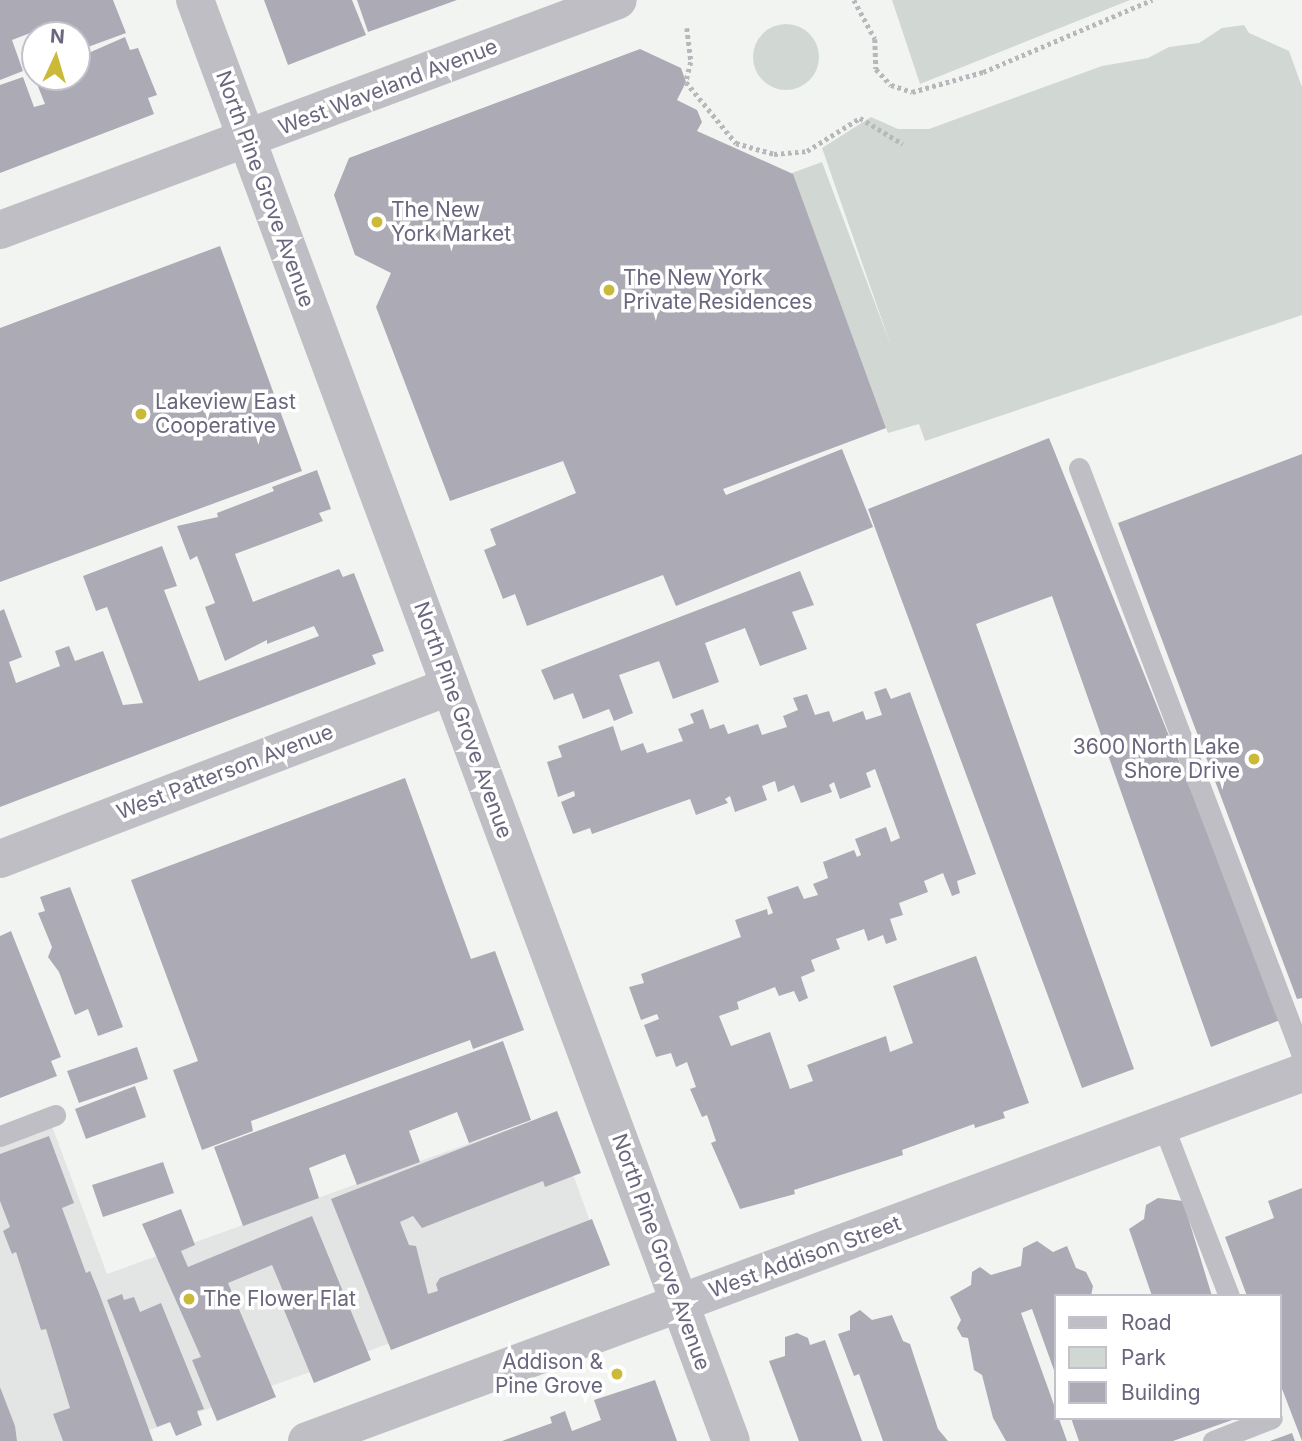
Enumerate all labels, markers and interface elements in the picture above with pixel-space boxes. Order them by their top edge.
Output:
north arrow [21,21,91,91]
text: N [49,25,65,49]
street label: West Waveland Avenue [275,34,501,140]
street label: North Pine Grove Avenue [210,67,320,311]
place label: The New York Market [391,197,511,247]
marker: The New York Market [369,214,385,230]
place label: The New York Private Residences [623,265,812,315]
marker: The New York Private Residences [601,282,617,298]
place label: Lakeview East Cooperative [155,389,296,439]
marker: Lakeview East Cooperative [133,406,149,422]
street label: North Pine Grove Avenue [408,598,518,842]
street label: West Patterson Avenue [113,719,337,825]
place label: 3600 North Lake Shore Drive [1073,734,1240,784]
marker: 3600 North Lake Shore Drive [1246,751,1262,767]
street label: North Pine Grove Avenue [606,1130,716,1374]
street label: West Addison Street [706,1211,904,1303]
place label: The Flower Flat [203,1286,356,1312]
marker: The Flower Flat [181,1291,197,1307]
legend [1054,1294,1281,1420]
text: Road [1121,1310,1172,1335]
text: Park [1121,1345,1166,1370]
place label: Addison & Pine Grove [495,1349,603,1399]
marker: Addison & Pine Grove [609,1366,625,1382]
text: Building [1121,1380,1201,1405]

